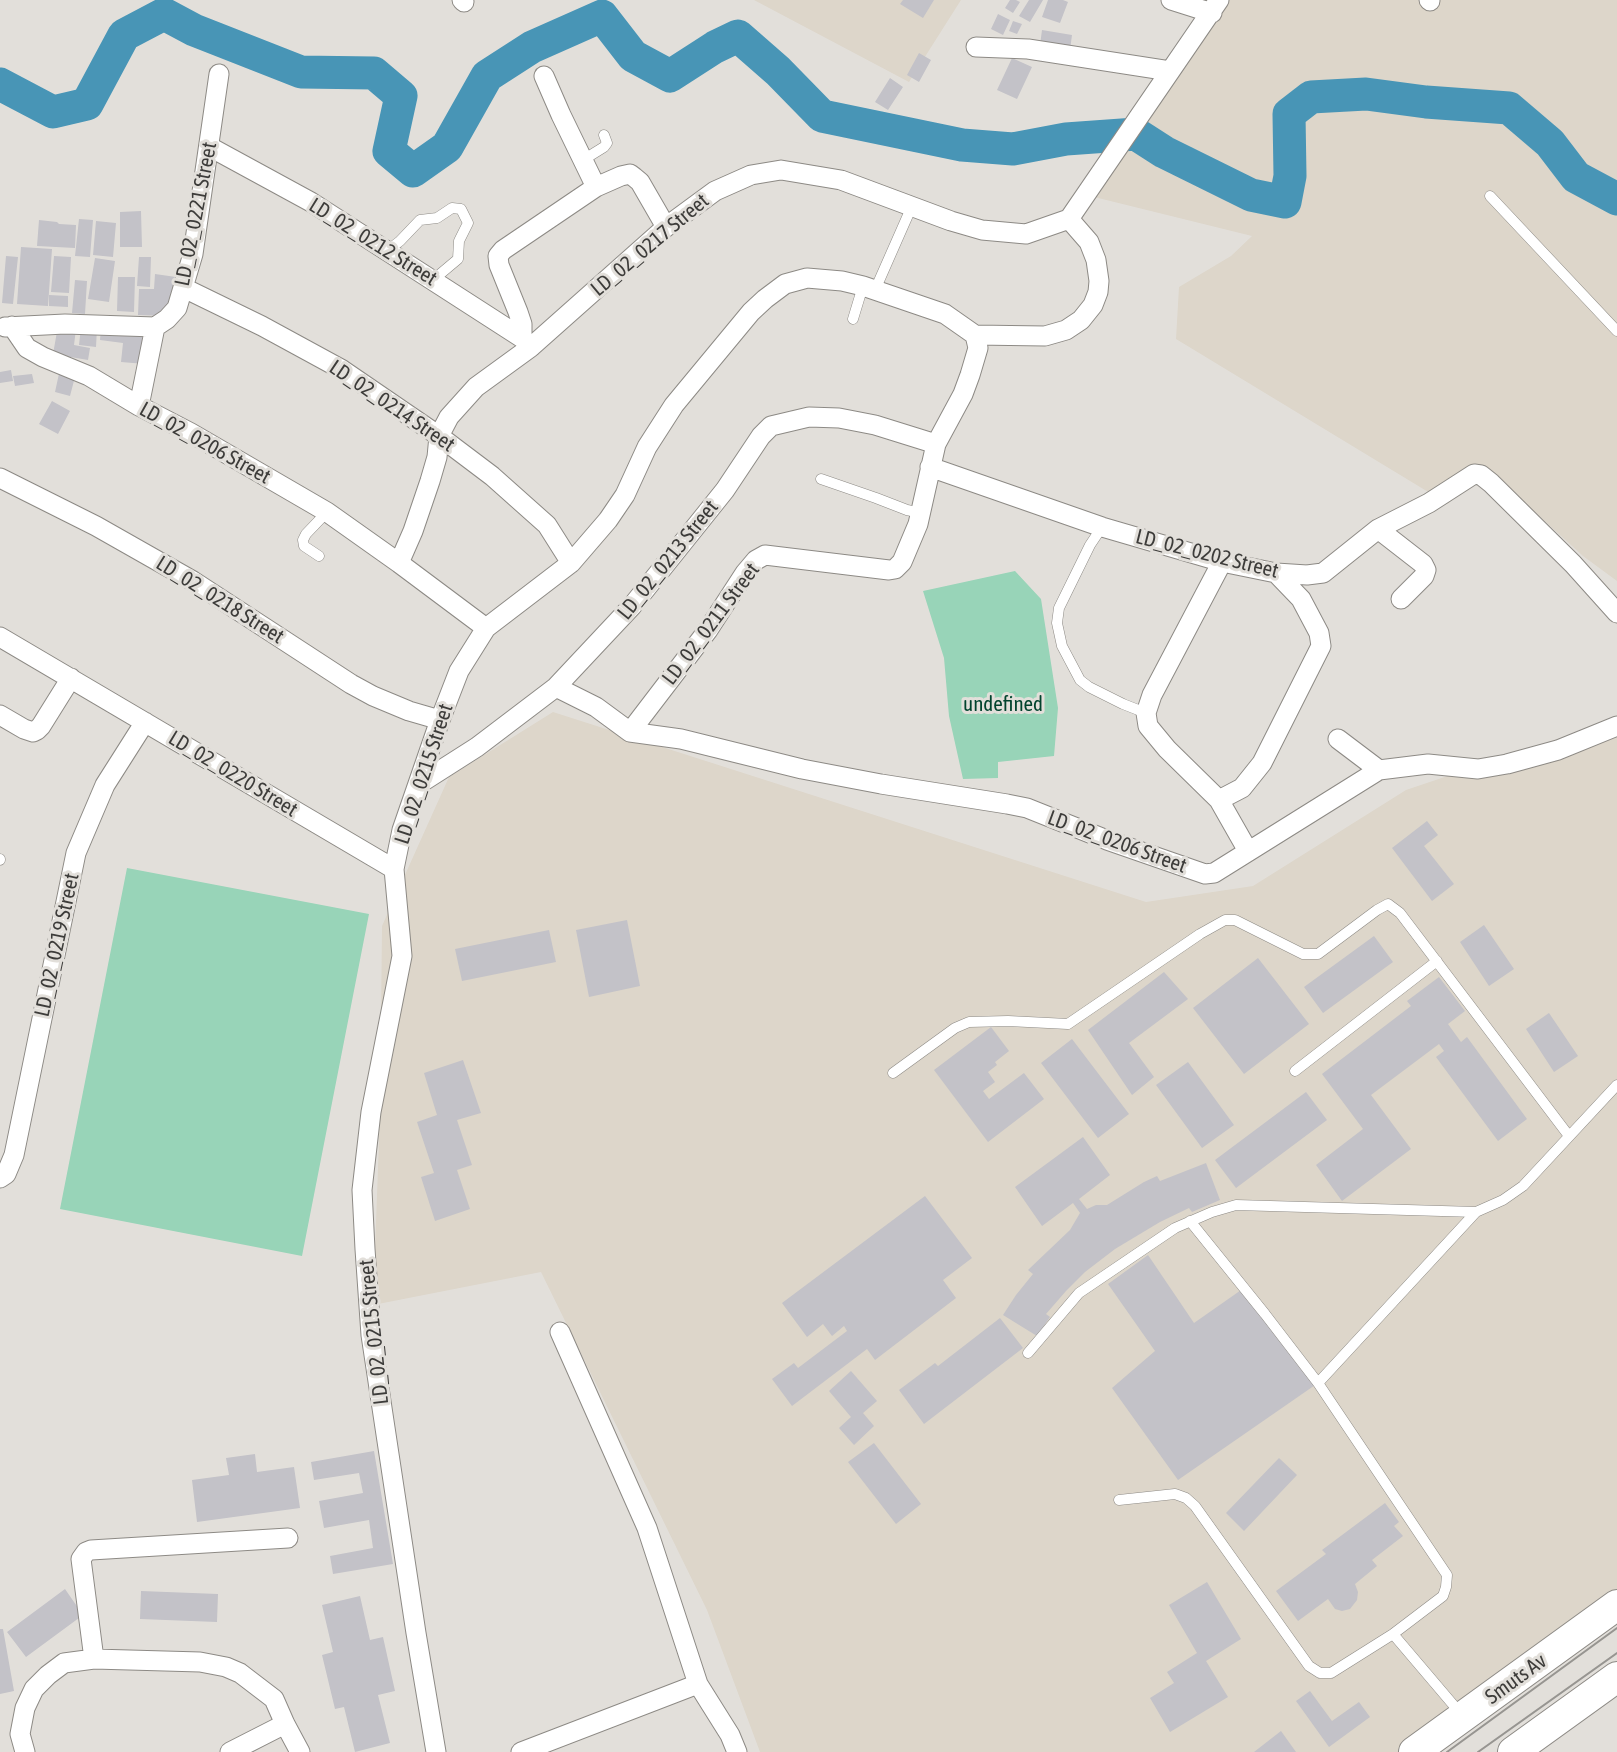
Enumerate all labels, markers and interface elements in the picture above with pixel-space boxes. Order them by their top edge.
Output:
street label: LD_02_0221 Street [170,140,222,288]
street label: LD_02_0217 Street [586,188,714,302]
street label: LD_02_0212 Street [304,193,442,291]
street label: LD_02_0214 Street [324,355,460,457]
street label: LD_02_0206 Street [135,397,275,489]
street label: LD_02_0213 Street [612,495,724,625]
street label: LD_02_0202 Street [1133,524,1281,584]
street label: LD_02_0218 Street [151,551,289,649]
street label: LD_02_0211 Street [657,558,765,690]
park label: undefined [963,691,1043,717]
street label: LD_02_0215 Street [389,701,459,847]
street label: LD_02_0220 Street [164,726,302,822]
street label: LD_02_0206 Street [1044,805,1190,879]
street label: LD_02_0219 Street [29,871,85,1019]
street label: LD_02_0215 Street [354,1258,394,1406]
street label: Smuts Av [1481,1648,1551,1710]

